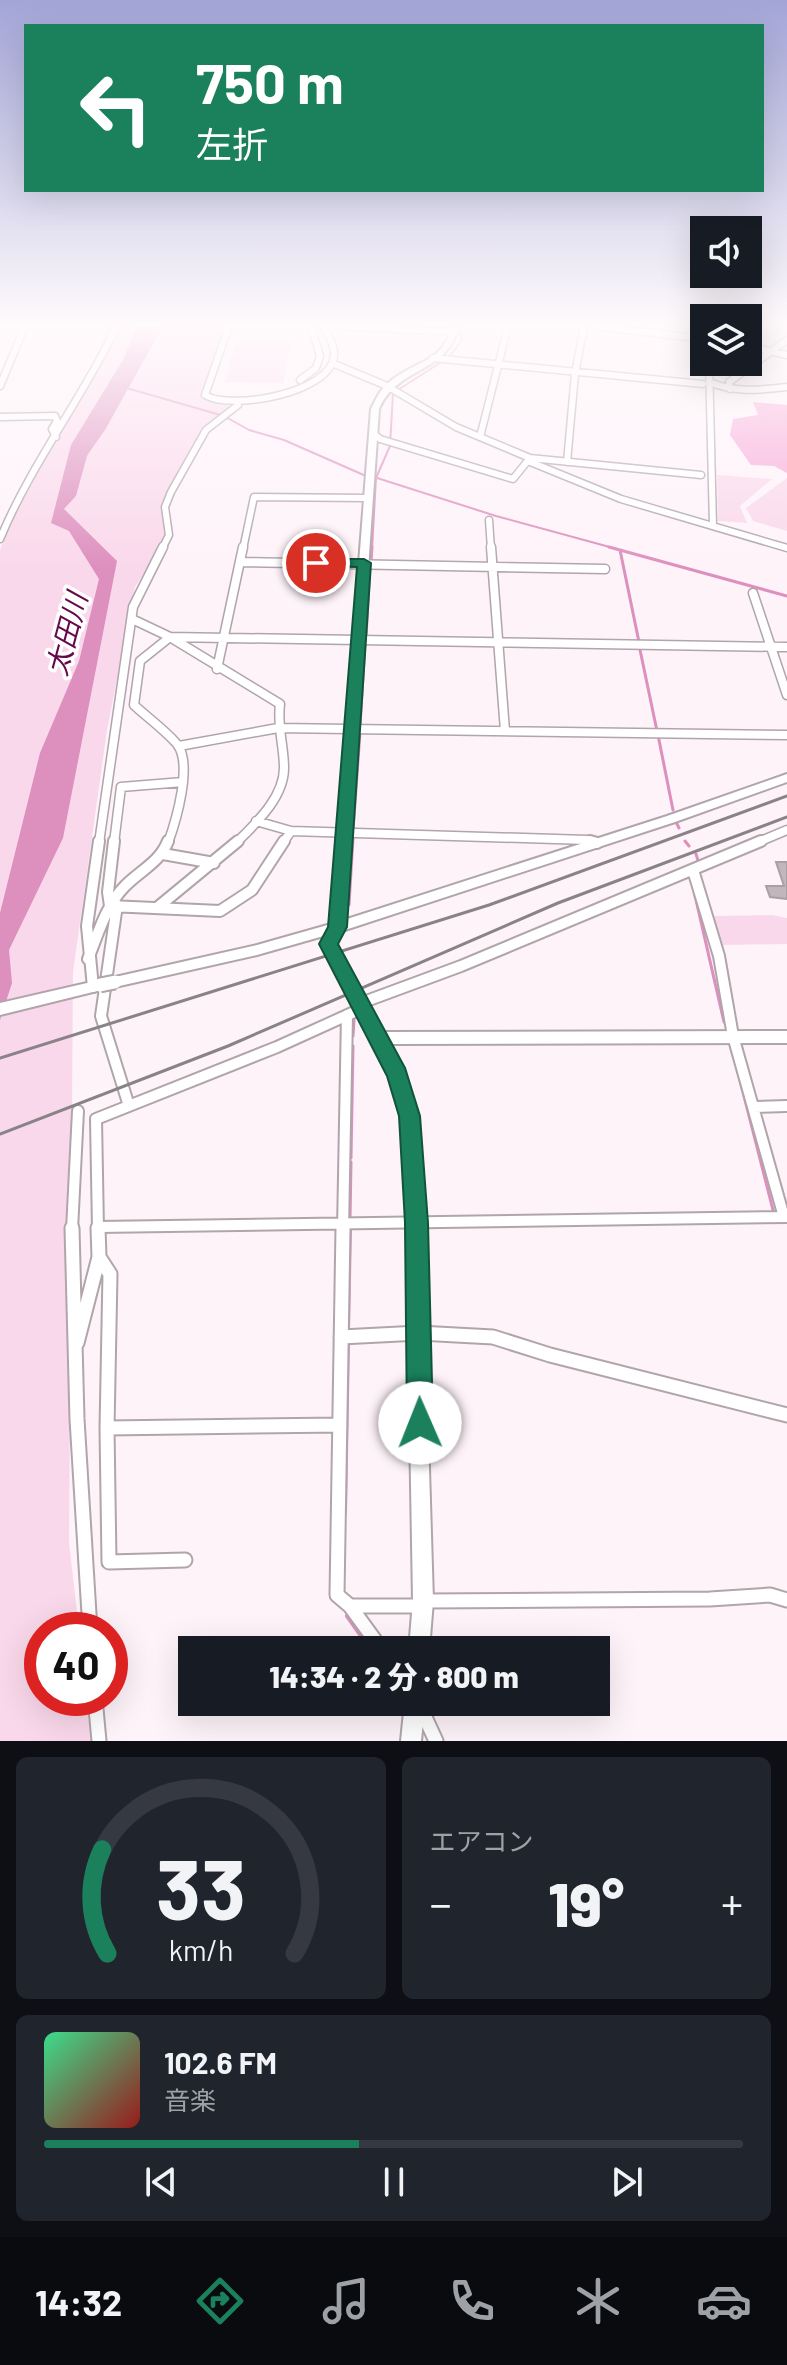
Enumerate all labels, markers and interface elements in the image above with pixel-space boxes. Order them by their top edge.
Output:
text: 750 m [196,48,344,115]
icon: left [64,56,168,160]
text: 左折 [196,122,268,165]
map controls [690,216,762,376]
button: sound [690,216,762,288]
button: layers [690,304,762,376]
pin [282,529,350,597]
icon: arrive [294,541,338,585]
water label: 太田川 [39,586,94,679]
position arrow [378,1381,462,1465]
speed limit sign: 40 [24,1612,128,1716]
text: 14:34 · 2 分 · 800 m [269,1658,519,1694]
text: エアコン [430,1825,534,1856]
text: 33 [156,1837,246,1937]
text: 19° [548,1867,624,1939]
text: − [430,1876,452,1929]
text: + [721,1876,743,1929]
text: km/h [168,1932,233,1967]
text: 102.6 FM [164,2044,277,2080]
text: 音楽 [164,2084,216,2115]
icon: previous [139,2160,183,2204]
icon: pause [372,2160,416,2204]
icon: next [605,2160,649,2204]
icon: directions [192,2273,248,2329]
icon: music [318,2273,374,2329]
icon: phone [444,2273,500,2329]
icon: climate [570,2273,626,2329]
icon: car [696,2273,752,2329]
text: 14:32 [35,2280,122,2323]

